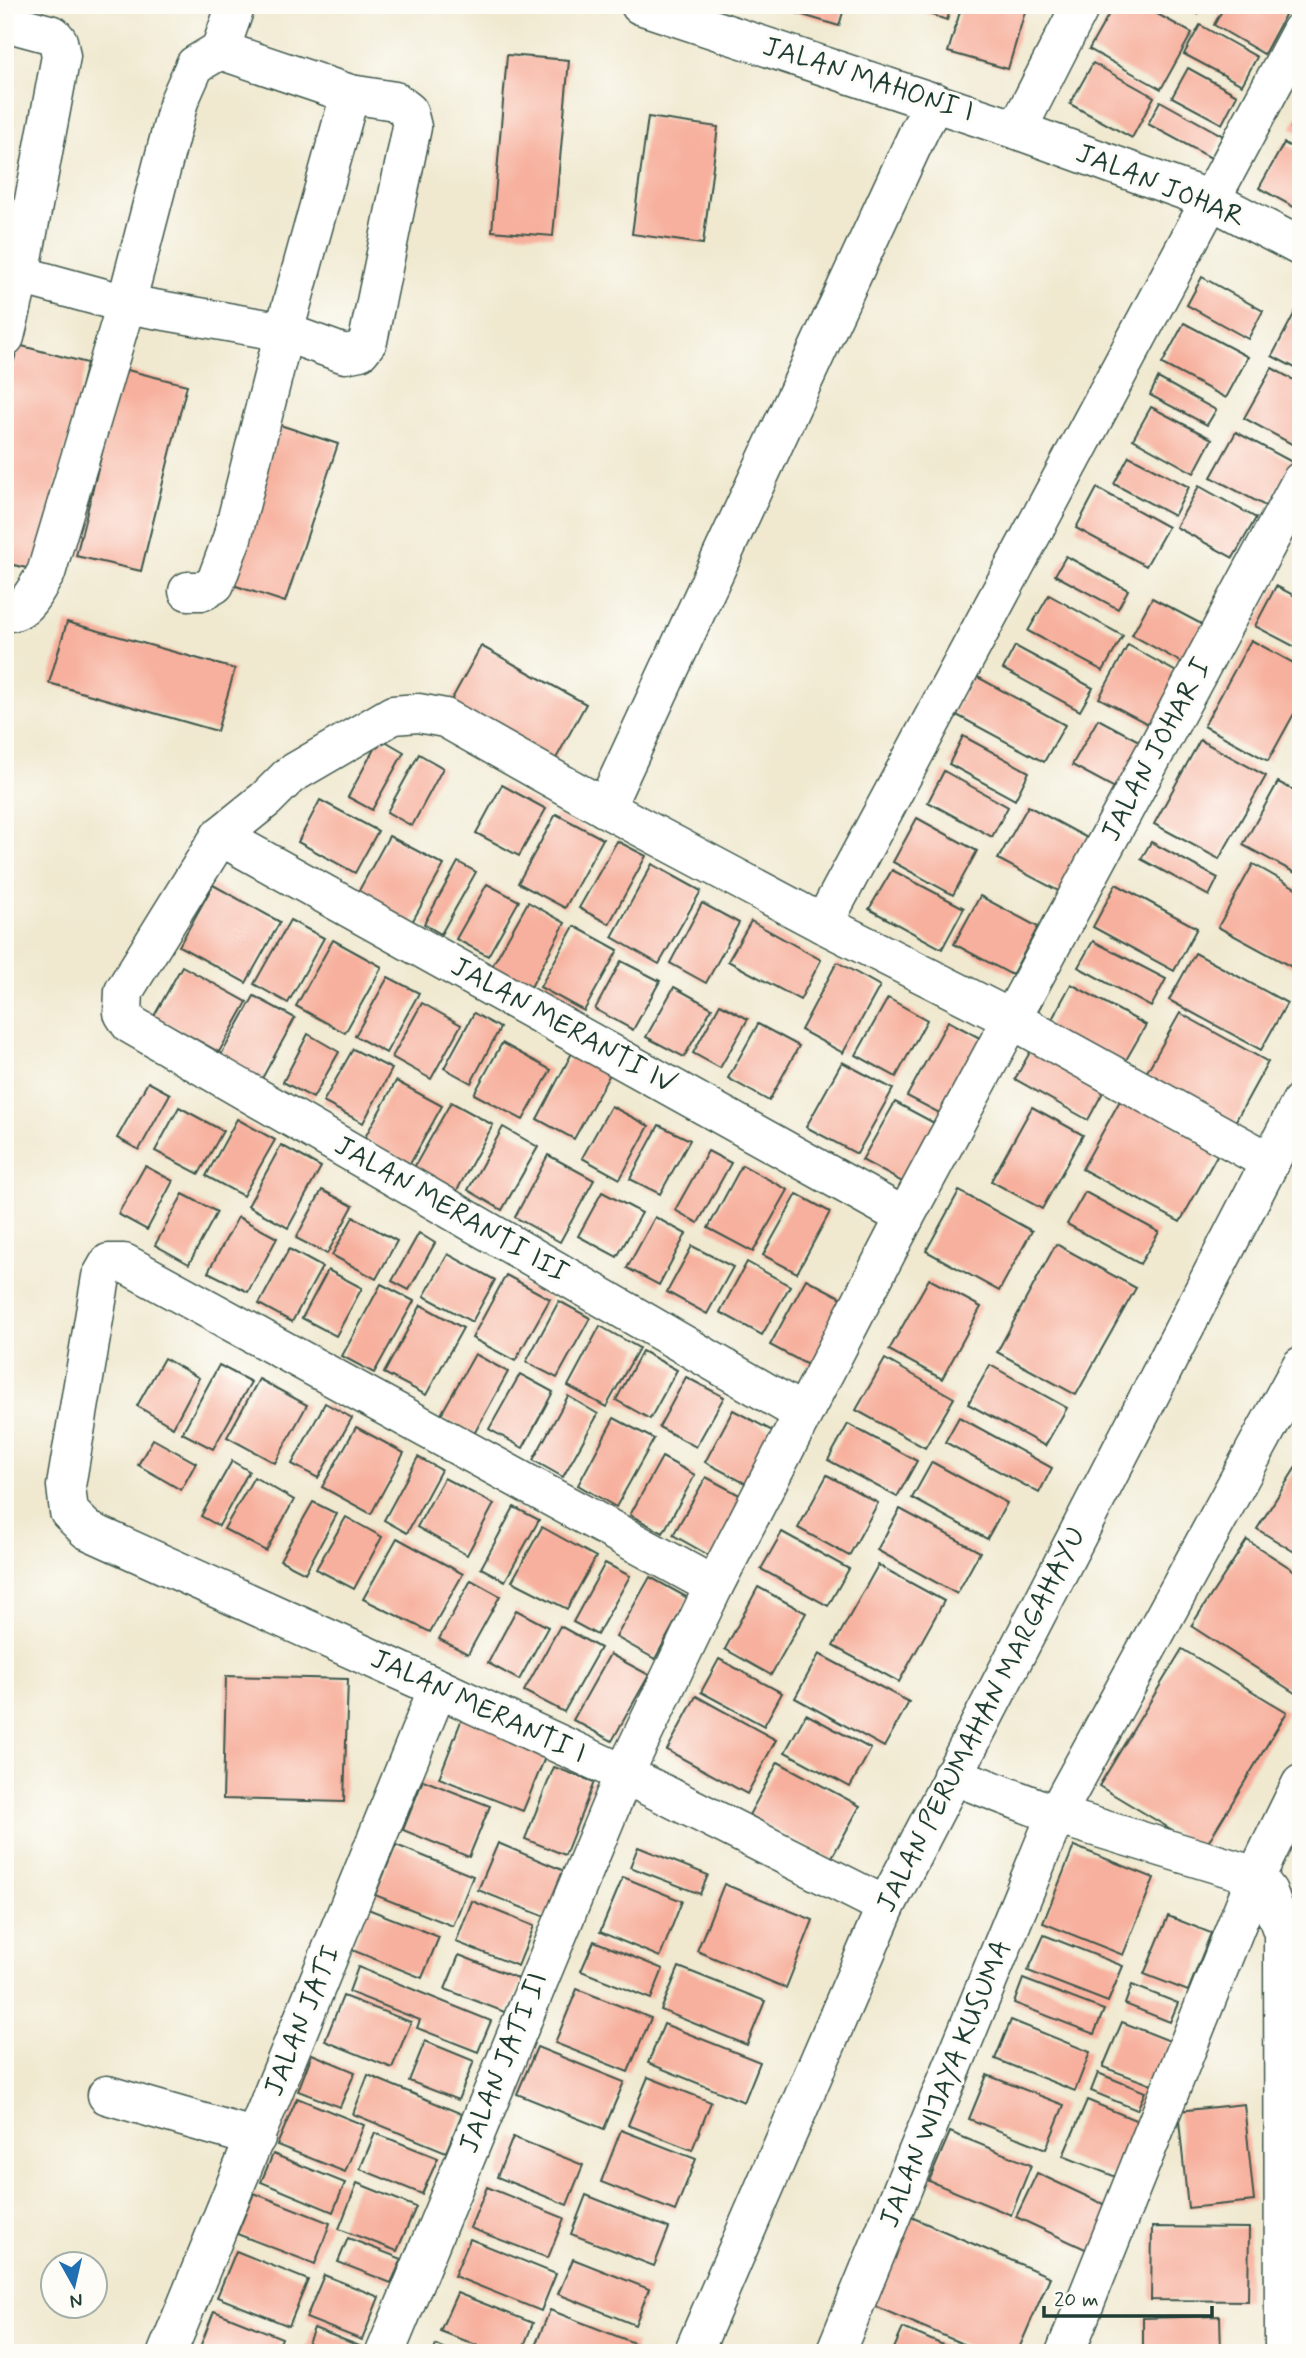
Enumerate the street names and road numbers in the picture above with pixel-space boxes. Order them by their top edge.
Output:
street label: JALAN MAHONI I [758,28,978,132]
street label: JALAN JOHAR [1070,135,1250,237]
street label: JALAN JOHAR I [1093,652,1221,848]
street label: JALAN MERANTI IV [444,949,682,1103]
street label: JALAN MERANTI III [327,1128,575,1292]
street label: JALAN PERUMAHAN MARGAHAYU [868,1521,1096,1919]
street label: JALAN MERANTI I [364,1641,592,1773]
street label: JALAN WIJAYA KUSUMA [871,1935,1021,2233]
street label: JALAN JATI [256,1940,350,2102]
street label: JALAN JATI II [451,1967,557,2159]

